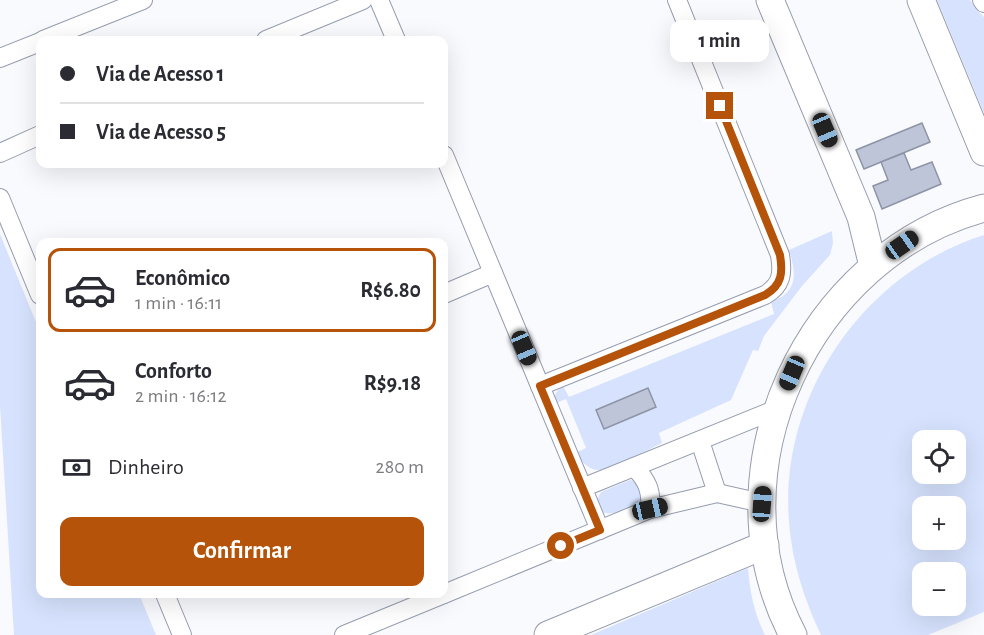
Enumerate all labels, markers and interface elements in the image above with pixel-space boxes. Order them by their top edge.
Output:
callout: 1 min [670,19,770,61]
text: 1 min [698,31,741,51]
text: Via de Acesso 1 [96,63,225,85]
route end [706,92,733,119]
car [810,110,840,150]
text: Via de Acesso 5 [96,121,226,143]
car [882,227,922,263]
icon: car [63,263,117,317]
text: Econômico [135,267,230,289]
text: R$6.80 [360,279,421,301]
text: 1 min · 16:11 [135,293,222,313]
car [509,328,539,368]
car [777,353,807,393]
icon: car [63,356,117,410]
text: Conforto [135,360,212,382]
text: R$9.18 [364,372,421,394]
text: 2 min · 16:12 [135,386,227,406]
map controls [912,430,966,616]
button: locate [912,430,966,484]
icon: cash [60,451,93,484]
text: Dinheiro [108,456,184,478]
text: 280 m [376,457,424,477]
car [752,485,772,523]
car [630,496,670,522]
button: + [912,496,966,550]
button: Confirmar [60,517,424,586]
route start [547,532,574,559]
button: − [912,562,966,616]

